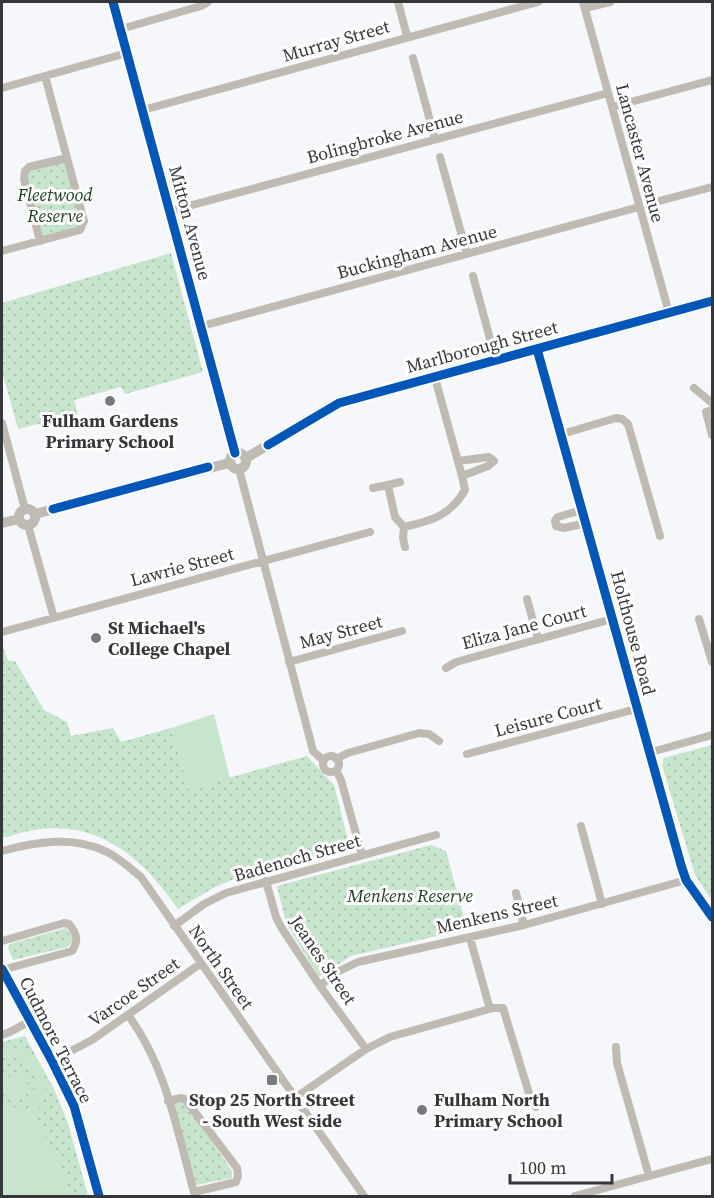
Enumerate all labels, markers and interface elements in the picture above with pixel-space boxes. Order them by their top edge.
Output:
street label: Murray Street [279,13,392,68]
street label: Lancaster Avenue [610,81,671,225]
street label: Bolingbroke Avenue [304,104,466,169]
street label: Mitton Avenue [163,163,218,283]
park label: Fleetwood Reserve [16,182,93,228]
street label: Buckingham Avenue [334,218,500,285]
street label: Marlborough Street [403,314,561,379]
marker: Fulham Gardens Primary School [103,394,117,408]
place label: Fulham Gardens Primary School [42,408,178,454]
street label: Lawrie Street [127,541,237,592]
street label: Holthouse Road [605,568,662,698]
street label: Eliza Jane Court [459,598,589,655]
street label: May Street [297,608,385,655]
place label: St Michael's College Chapel [108,615,231,661]
marker: St Michael's College Chapel [89,631,103,645]
street label: Leisure Court [492,690,604,743]
street label: Badenoch Street [231,827,363,888]
park label: Menkens Reserve [346,883,473,908]
street label: Menkens Street [434,887,560,940]
street label: Jeanes Street [284,909,363,1010]
street label: North Street [183,919,260,1014]
street label: Varcoe Street [83,951,184,1032]
street label: Cudmore Terrace [14,972,99,1107]
marker: Stop 25 North Street - South West side [265,1073,279,1087]
place label: Stop 25 North Street - South West side [189,1087,355,1133]
place label: Fulham North Primary School [434,1087,563,1133]
marker: Fulham North Primary School [415,1103,429,1117]
scale bar [510,1147,612,1185]
text: 100 m [519,1155,566,1180]

